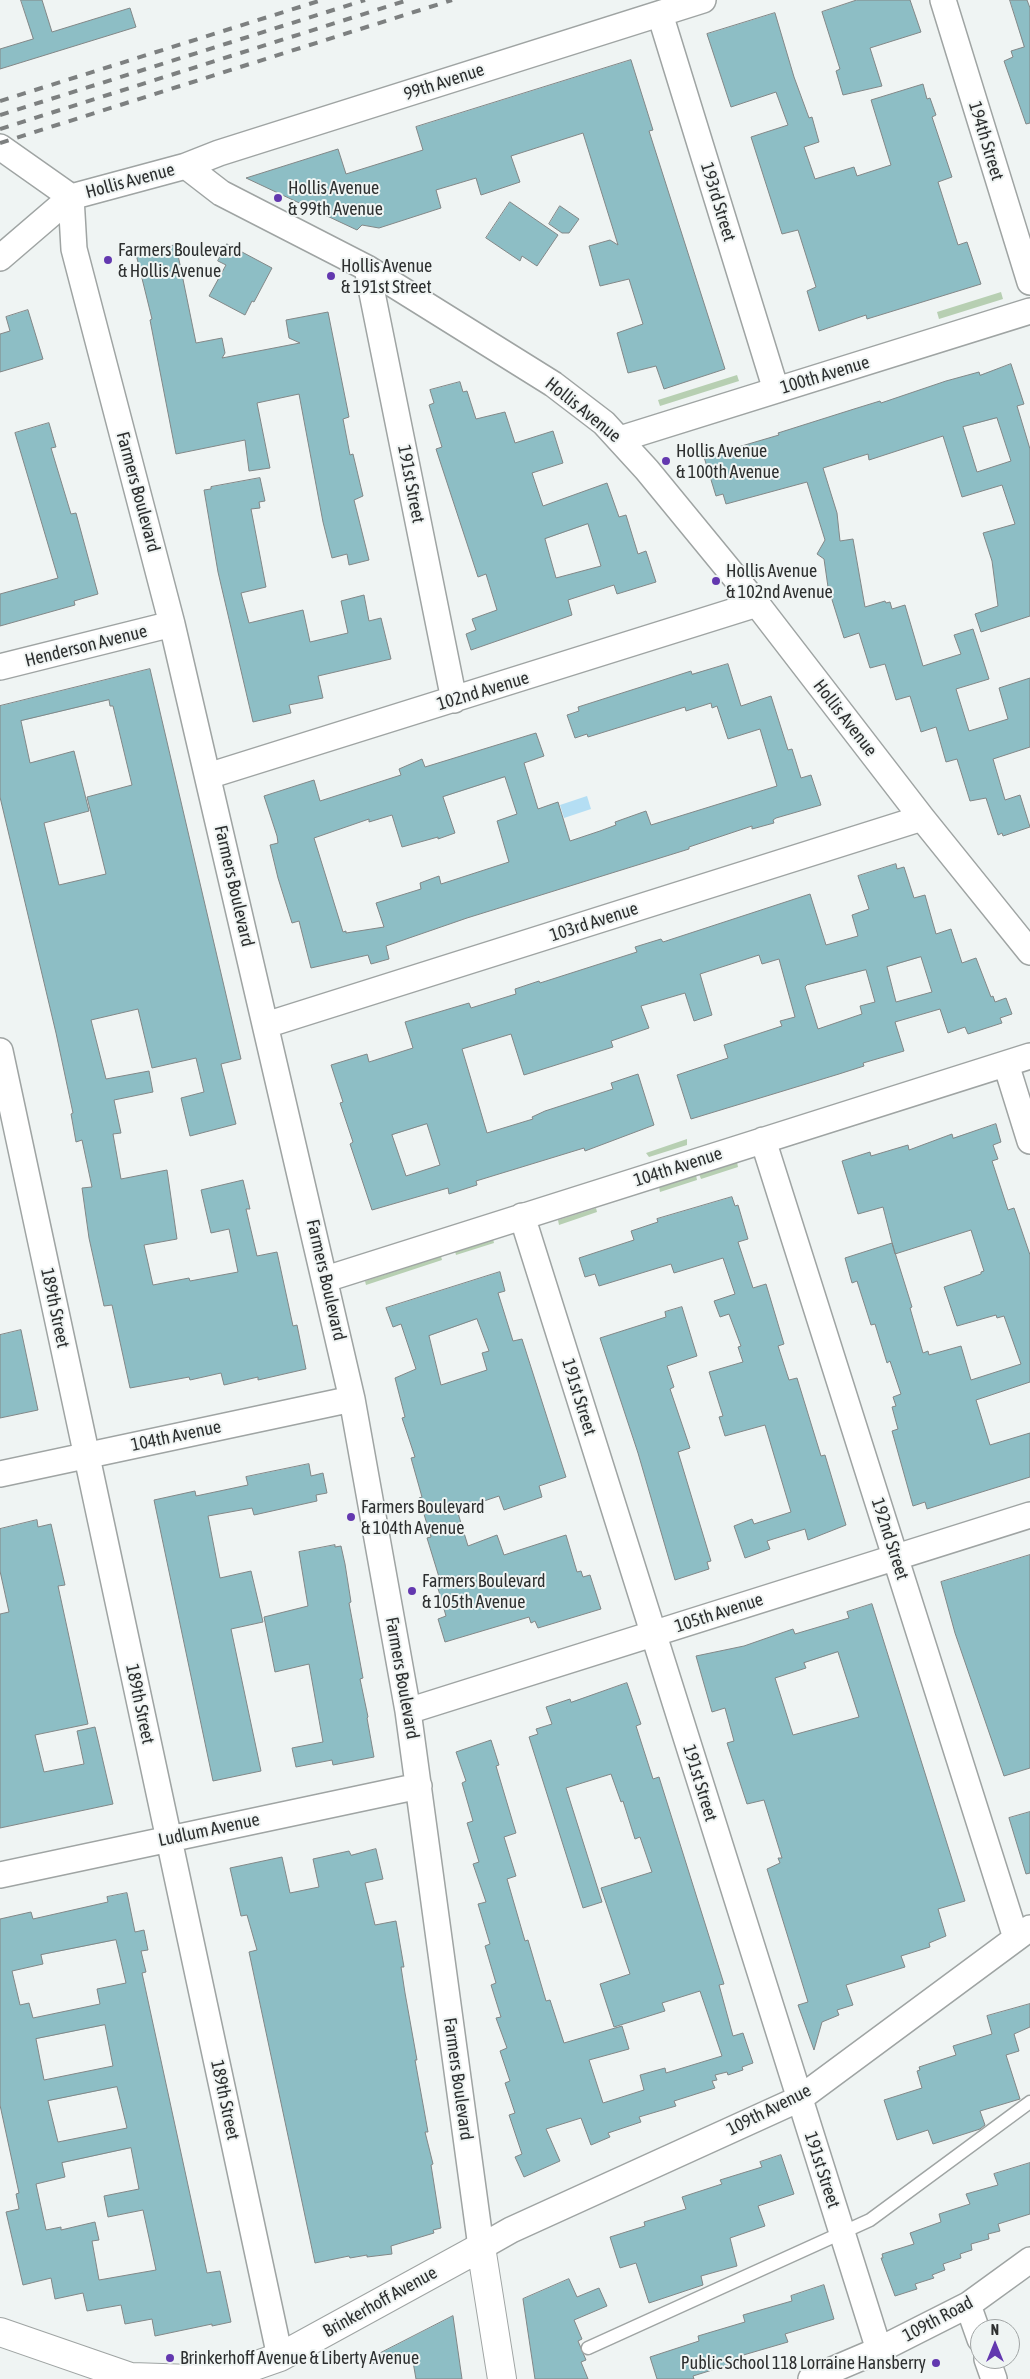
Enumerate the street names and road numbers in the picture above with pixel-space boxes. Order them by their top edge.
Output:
street label: 99th Avenue [401,59,487,105]
street label: 194th Street [964,99,1008,183]
street label: Hollis Avenue [83,159,177,203]
street label: 193rd Street [696,160,740,244]
street label: 100th Avenue [778,351,872,399]
street label: Hollis Avenue [541,373,625,447]
street label: Farmers Boulevard [112,430,164,554]
street label: 191st Street [393,443,429,525]
street label: Henderson Avenue [23,620,149,672]
street label: 102nd Avenue [434,667,532,715]
street label: Hollis Avenue [808,675,882,761]
street label: Farmers Boulevard [210,823,258,949]
street label: 103rd Avenue [547,898,641,946]
street label: 104th Avenue [631,1143,725,1191]
street label: Farmers Boulevard [302,1217,350,1343]
street label: 189th Street [36,1266,74,1350]
street label: 191st Street [557,1356,601,1438]
street label: 104th Avenue [129,1416,223,1456]
street label: 192nd Street [867,1495,913,1583]
street label: 105th Avenue [672,1589,766,1637]
street label: Farmers Boulevard [381,1615,423,1741]
street label: 189th Street [121,1662,159,1746]
street label: 191st Street [678,1742,722,1824]
street label: Ludlum Avenue [156,1809,262,1851]
street label: Farmers Boulevard [439,2016,477,2142]
street label: 189th Street [206,2058,244,2142]
street label: 109th Avenue [723,2080,815,2140]
street label: 191st Street [800,2129,844,2211]
street label: Brinkerhoff Avenue [319,2262,441,2342]
street label: 109th Road [899,2292,977,2346]

